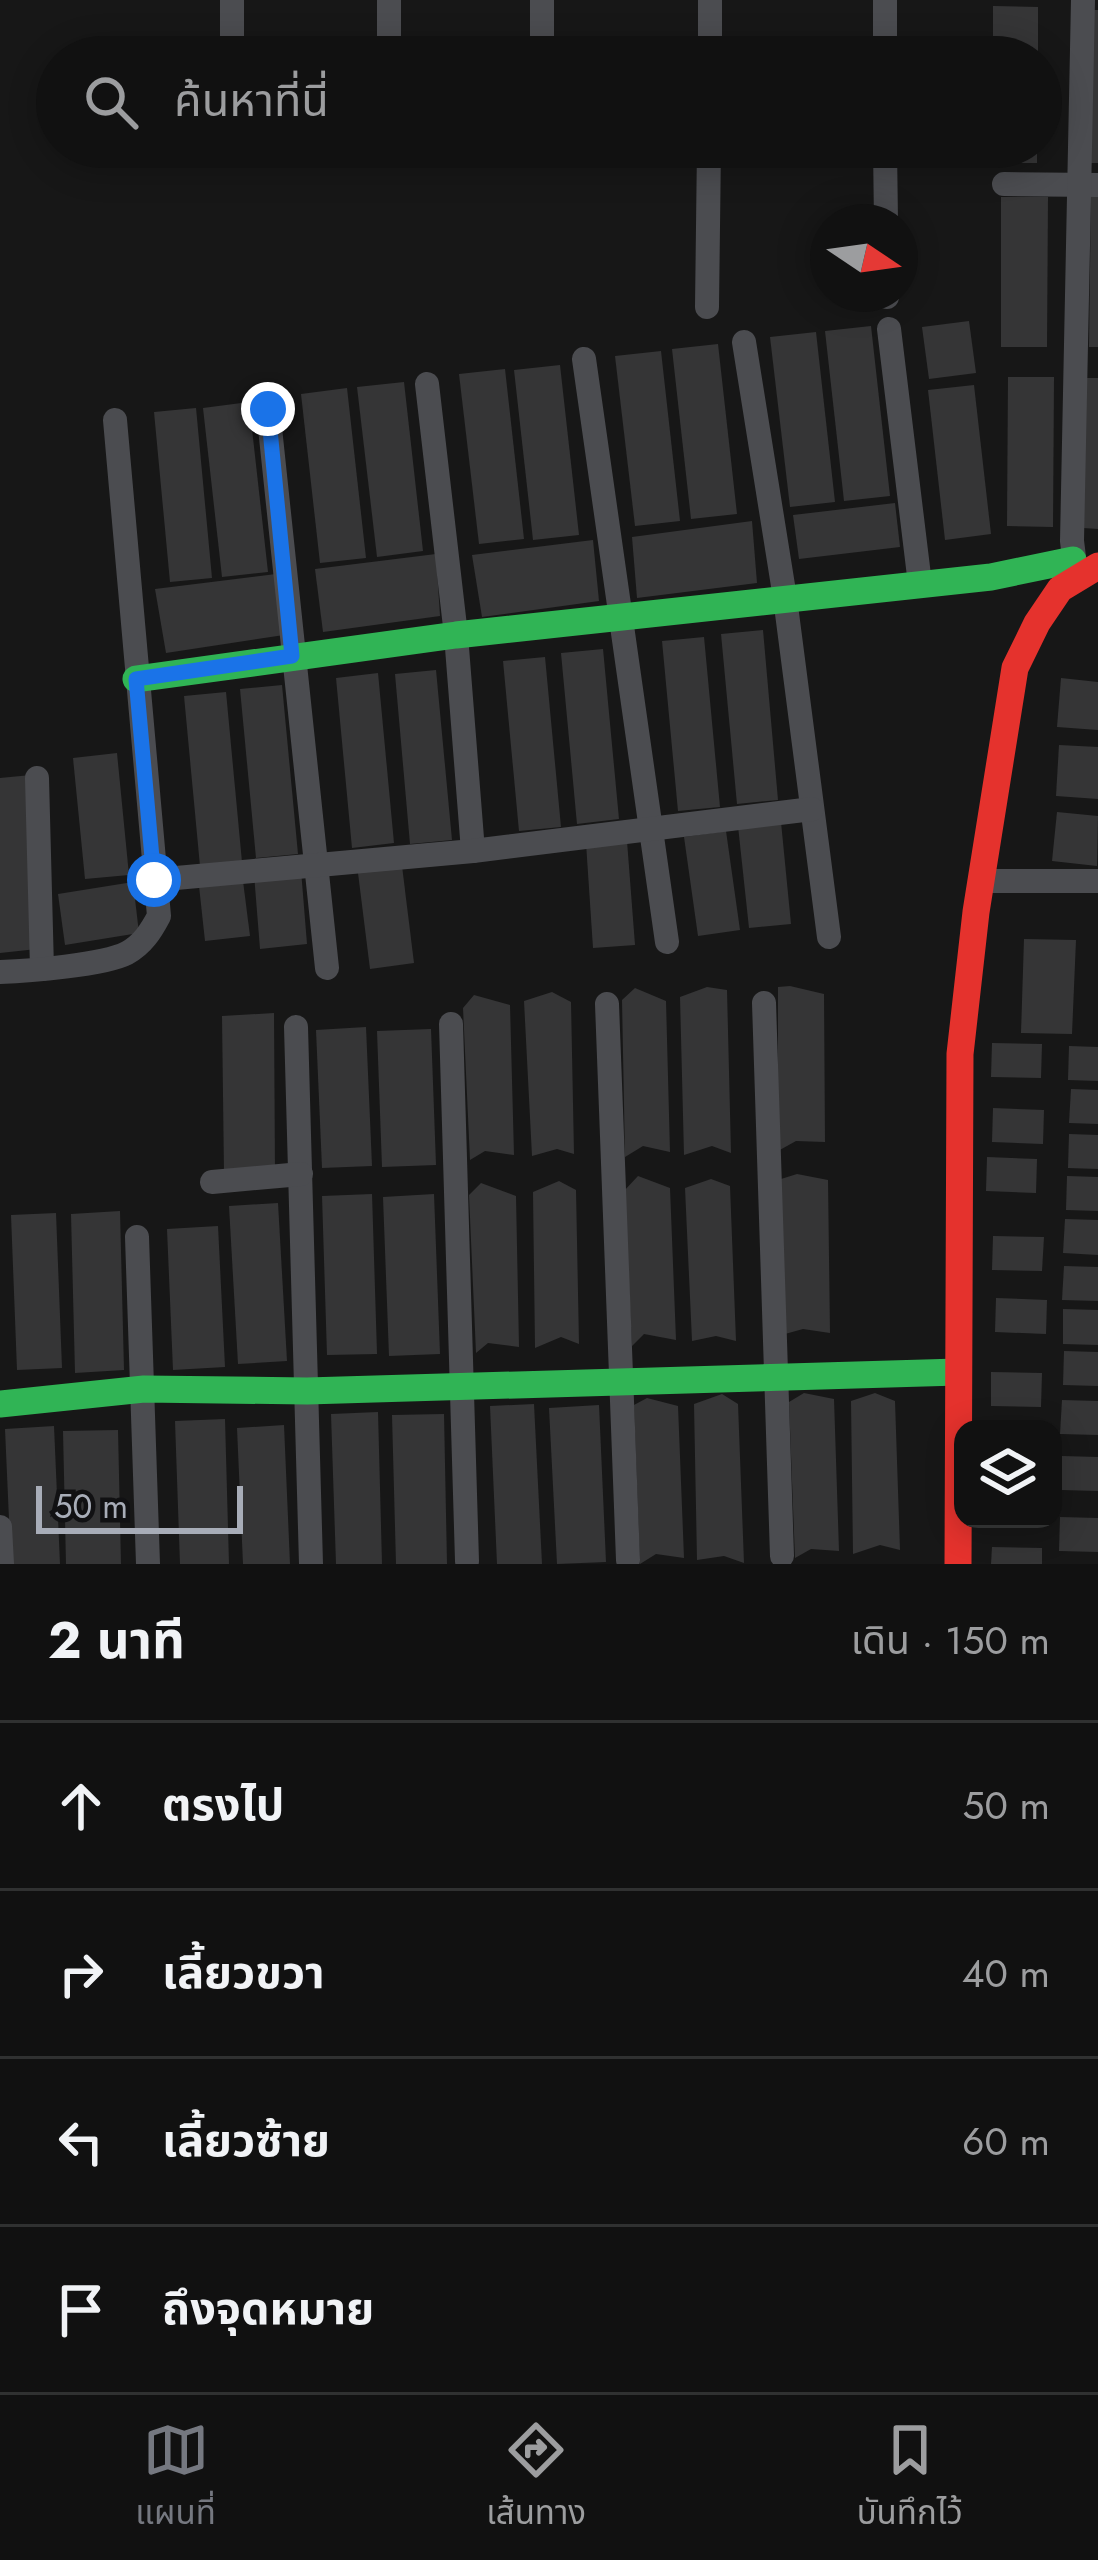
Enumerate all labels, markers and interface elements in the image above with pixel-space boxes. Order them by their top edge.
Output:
search box [36,36,1062,168]
text: ค้นหาที่นี่ [174,68,329,133]
icon: search [78,69,144,135]
north arrow [810,204,918,312]
route end [241,382,295,436]
route start [127,853,181,907]
map controls [954,1420,1062,1528]
button: layers [954,1420,1062,1528]
scale bar [36,1480,243,1533]
text: 50 m [54,1483,128,1530]
text: 2 นาที [48,1603,185,1677]
text: เดิน · 150 m [851,1612,1050,1669]
text: ตรงไป [162,1772,284,1837]
icon: ahead [48,1773,114,1839]
text: 50 m [962,1777,1050,1834]
text: เลี้ยวขวา [162,1940,325,2005]
icon: right [48,1941,114,2007]
text: 40 m [962,1945,1050,2002]
text: เลี้ยวซ้าย [162,2108,330,2173]
icon: left [48,2109,114,2175]
text: 60 m [962,2113,1050,2170]
text: ถึงจุดหมาย [162,2276,374,2341]
icon: arrive [48,2277,114,2343]
tab: แผนที่ [135,2417,216,2539]
tab: เส้นทาง [486,2417,586,2539]
tab: บันทึกไว้ [857,2417,963,2539]

